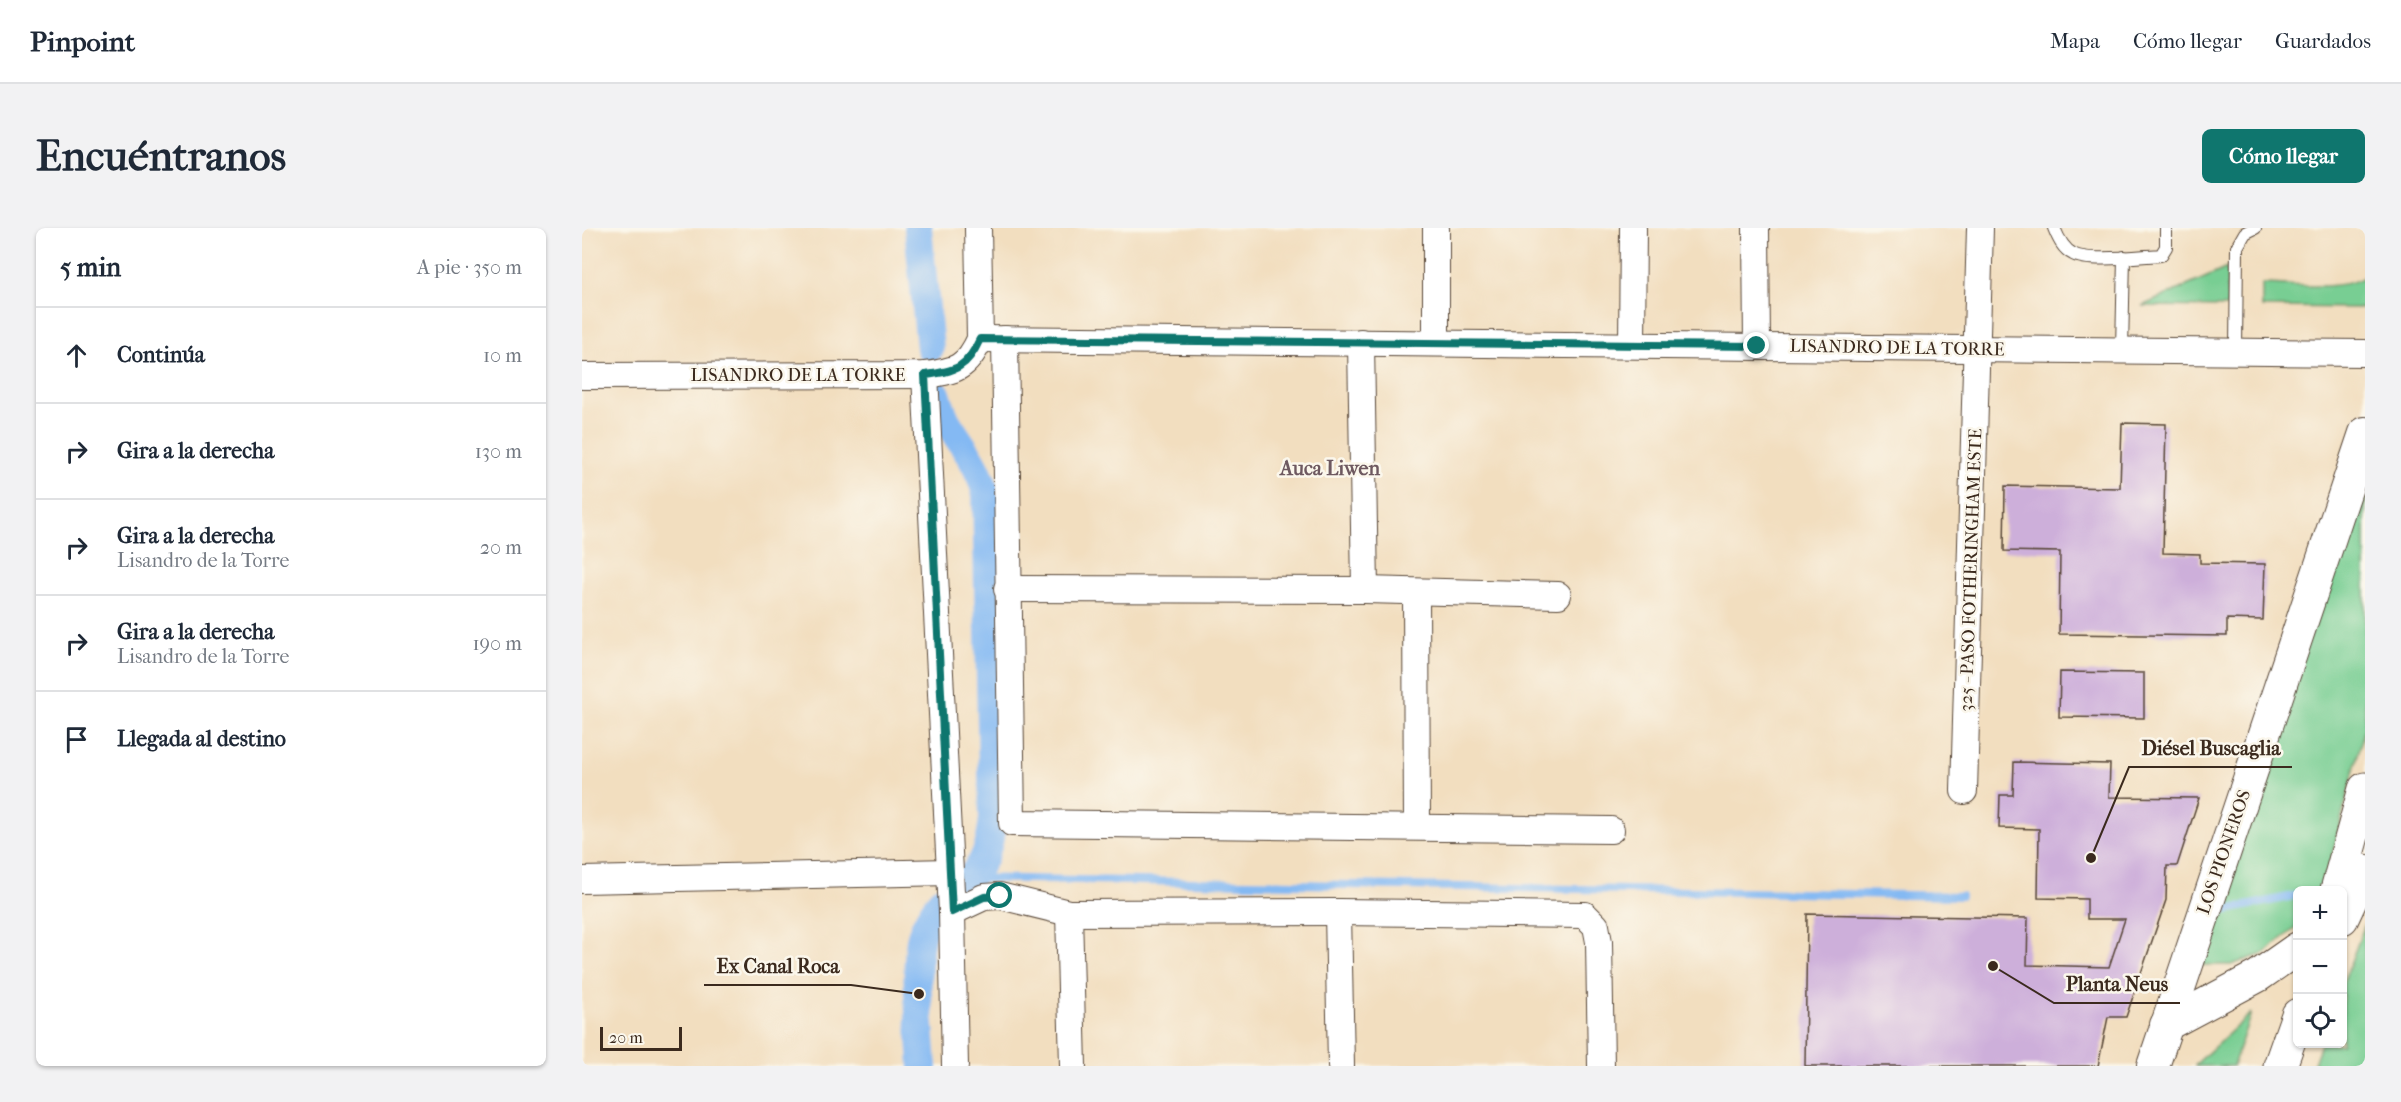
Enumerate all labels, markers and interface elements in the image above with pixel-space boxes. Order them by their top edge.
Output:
text: Pinpoint [30,25,135,58]
text: Mapa [2050,29,2100,53]
text: Cómo llegar [2133,29,2242,53]
text: Guardados [2275,29,2371,53]
button: Cómo llegar [2202,129,2365,183]
text: Encuéntranos [36,132,286,181]
text: 5 min [60,252,121,283]
text: A pie · 350 m [417,256,522,279]
route end [1743,332,1769,358]
street label: LISANDRO DE LA TORRE [1789,336,2005,360]
icon: ahead [60,339,93,372]
text: Continúa [117,342,205,368]
text: 10 m [483,344,522,367]
street label: LISANDRO DE LA TORRE [691,365,905,386]
street label: 325 - PASO FOTHERINGHAM ESTE [1956,428,1986,712]
icon: right [60,435,93,468]
text: Gira a la derecha [117,438,274,464]
text: 130 m [475,440,522,463]
district label: Auca Liwen [1278,457,1380,480]
text: Gira a la derecha [117,523,274,549]
icon: right [60,531,93,564]
text: 20 m [480,536,522,559]
text: Lisandro de la Torre [117,549,289,572]
text: Gira a la derecha [117,619,274,645]
icon: right [60,627,93,660]
text: 190 m [472,632,522,655]
text: Lisandro de la Torre [117,645,289,668]
icon: arrive [60,723,93,756]
text: Llegada al destino [117,726,286,752]
callout: Diésel Buscaglia [2129,729,2292,767]
text: Diésel Buscaglia [2141,737,2281,760]
street label: LOS PIONEROS [2193,787,2255,917]
route start [986,882,1012,908]
map controls [2293,886,2347,1048]
button: + [2293,886,2347,940]
button: − [2293,940,2347,994]
callout: Ex Canal Roca [704,947,851,985]
text: Ex Canal Roca [717,955,840,978]
callout: Planta Neus [2054,965,2180,1003]
text: Planta Neus [2066,973,2169,996]
button: locate [2293,994,2347,1048]
scale bar [600,1024,682,1052]
text: 20 m [609,1028,643,1047]

